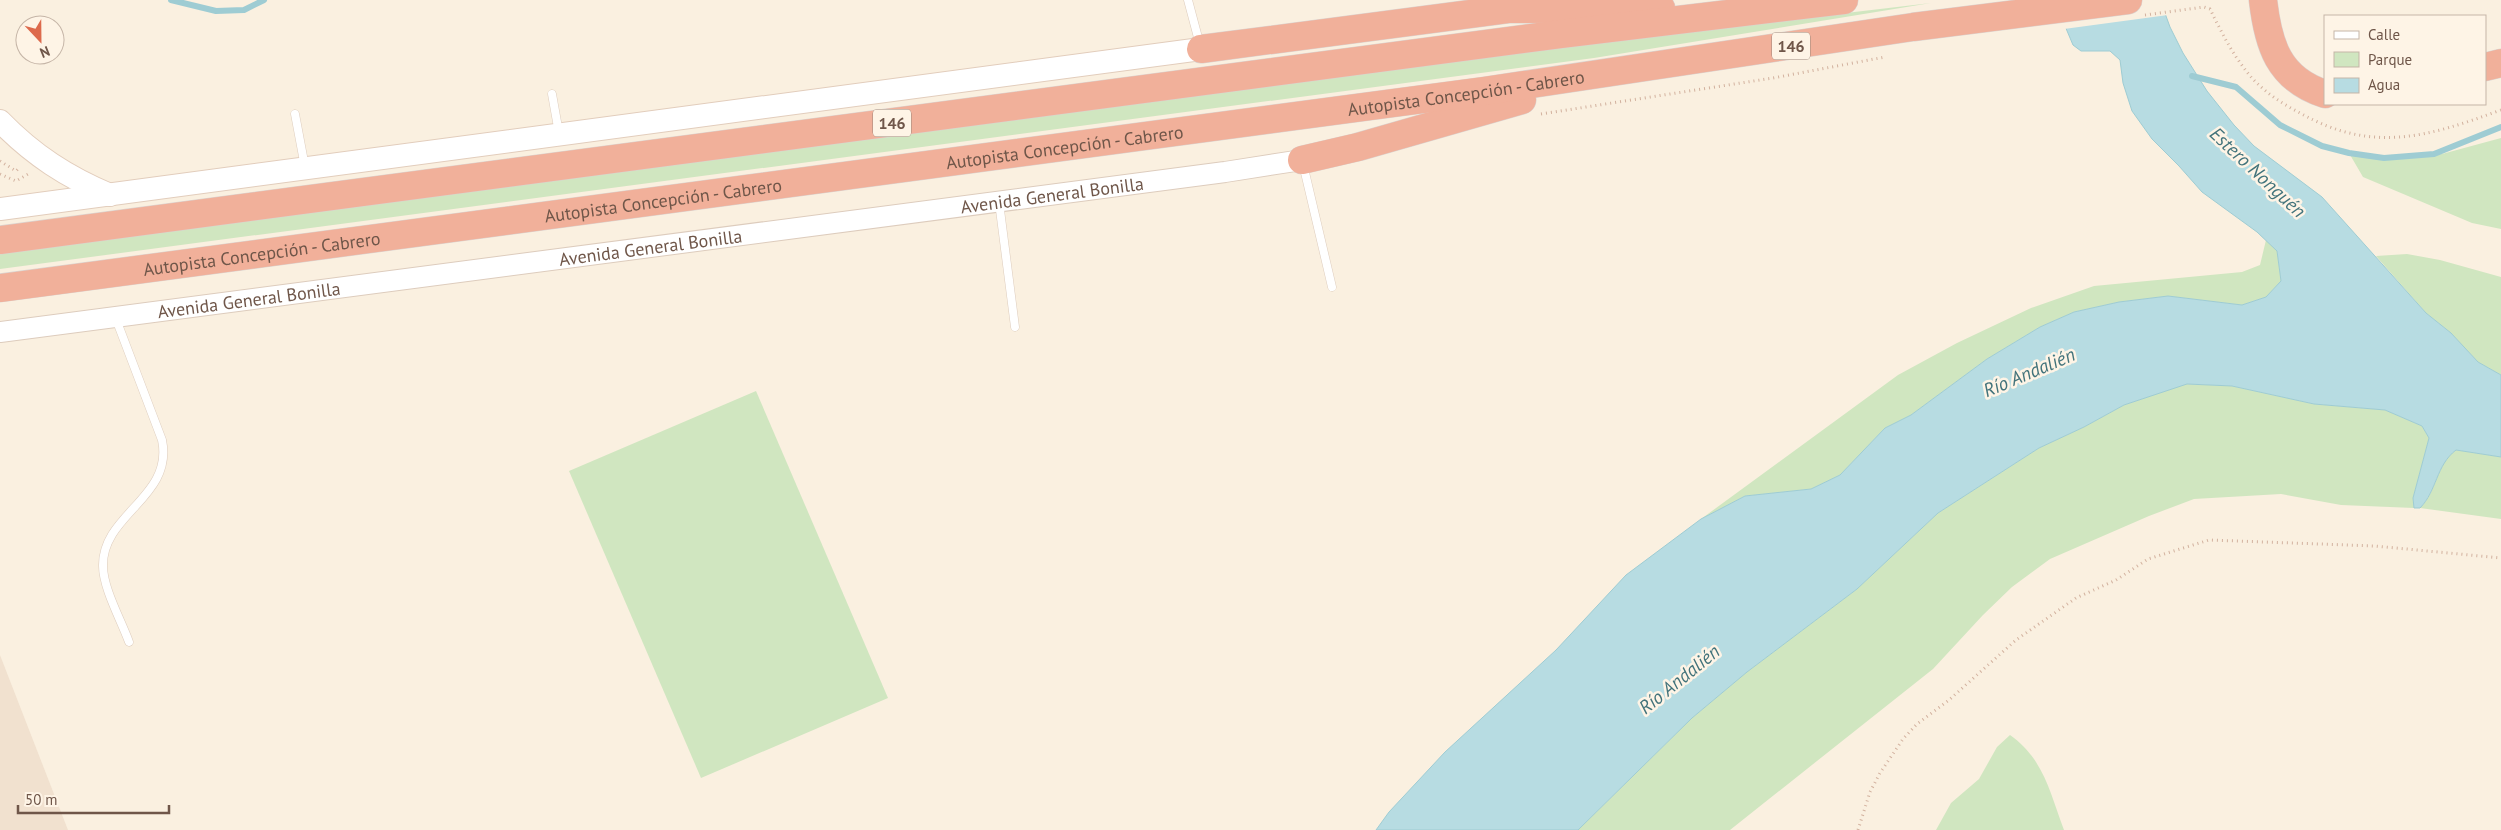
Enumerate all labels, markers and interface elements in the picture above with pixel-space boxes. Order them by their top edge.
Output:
north arrow [15,15,65,65]
legend [2324,15,2486,105]
text: Calle [2368,25,2400,44]
road number: 146 [1772,32,1810,59]
text: N [37,42,53,62]
text: Parque [2368,50,2412,69]
street label: Autopista Concepción - Cabrero [1346,65,1586,120]
text: Agua [2368,75,2400,94]
road number: 146 [873,110,911,136]
street label: Autopista Concepción - Cabrero [945,120,1185,174]
water label: Estero Nonguén [2205,122,2311,223]
street label: Avenida General Bonilla [959,171,1145,218]
street label: Autopista Concepción - Cabrero [543,173,783,227]
street label: Avenida General Bonilla [558,224,743,270]
street label: Autopista Concepción - Cabrero [142,226,382,280]
street label: Avenida General Bonilla [156,276,342,323]
water label: Río Andalién [1979,342,2079,402]
water label: Río Andalién [1634,639,1724,719]
scale bar [18,782,169,814]
text: 50 m [25,790,58,809]

